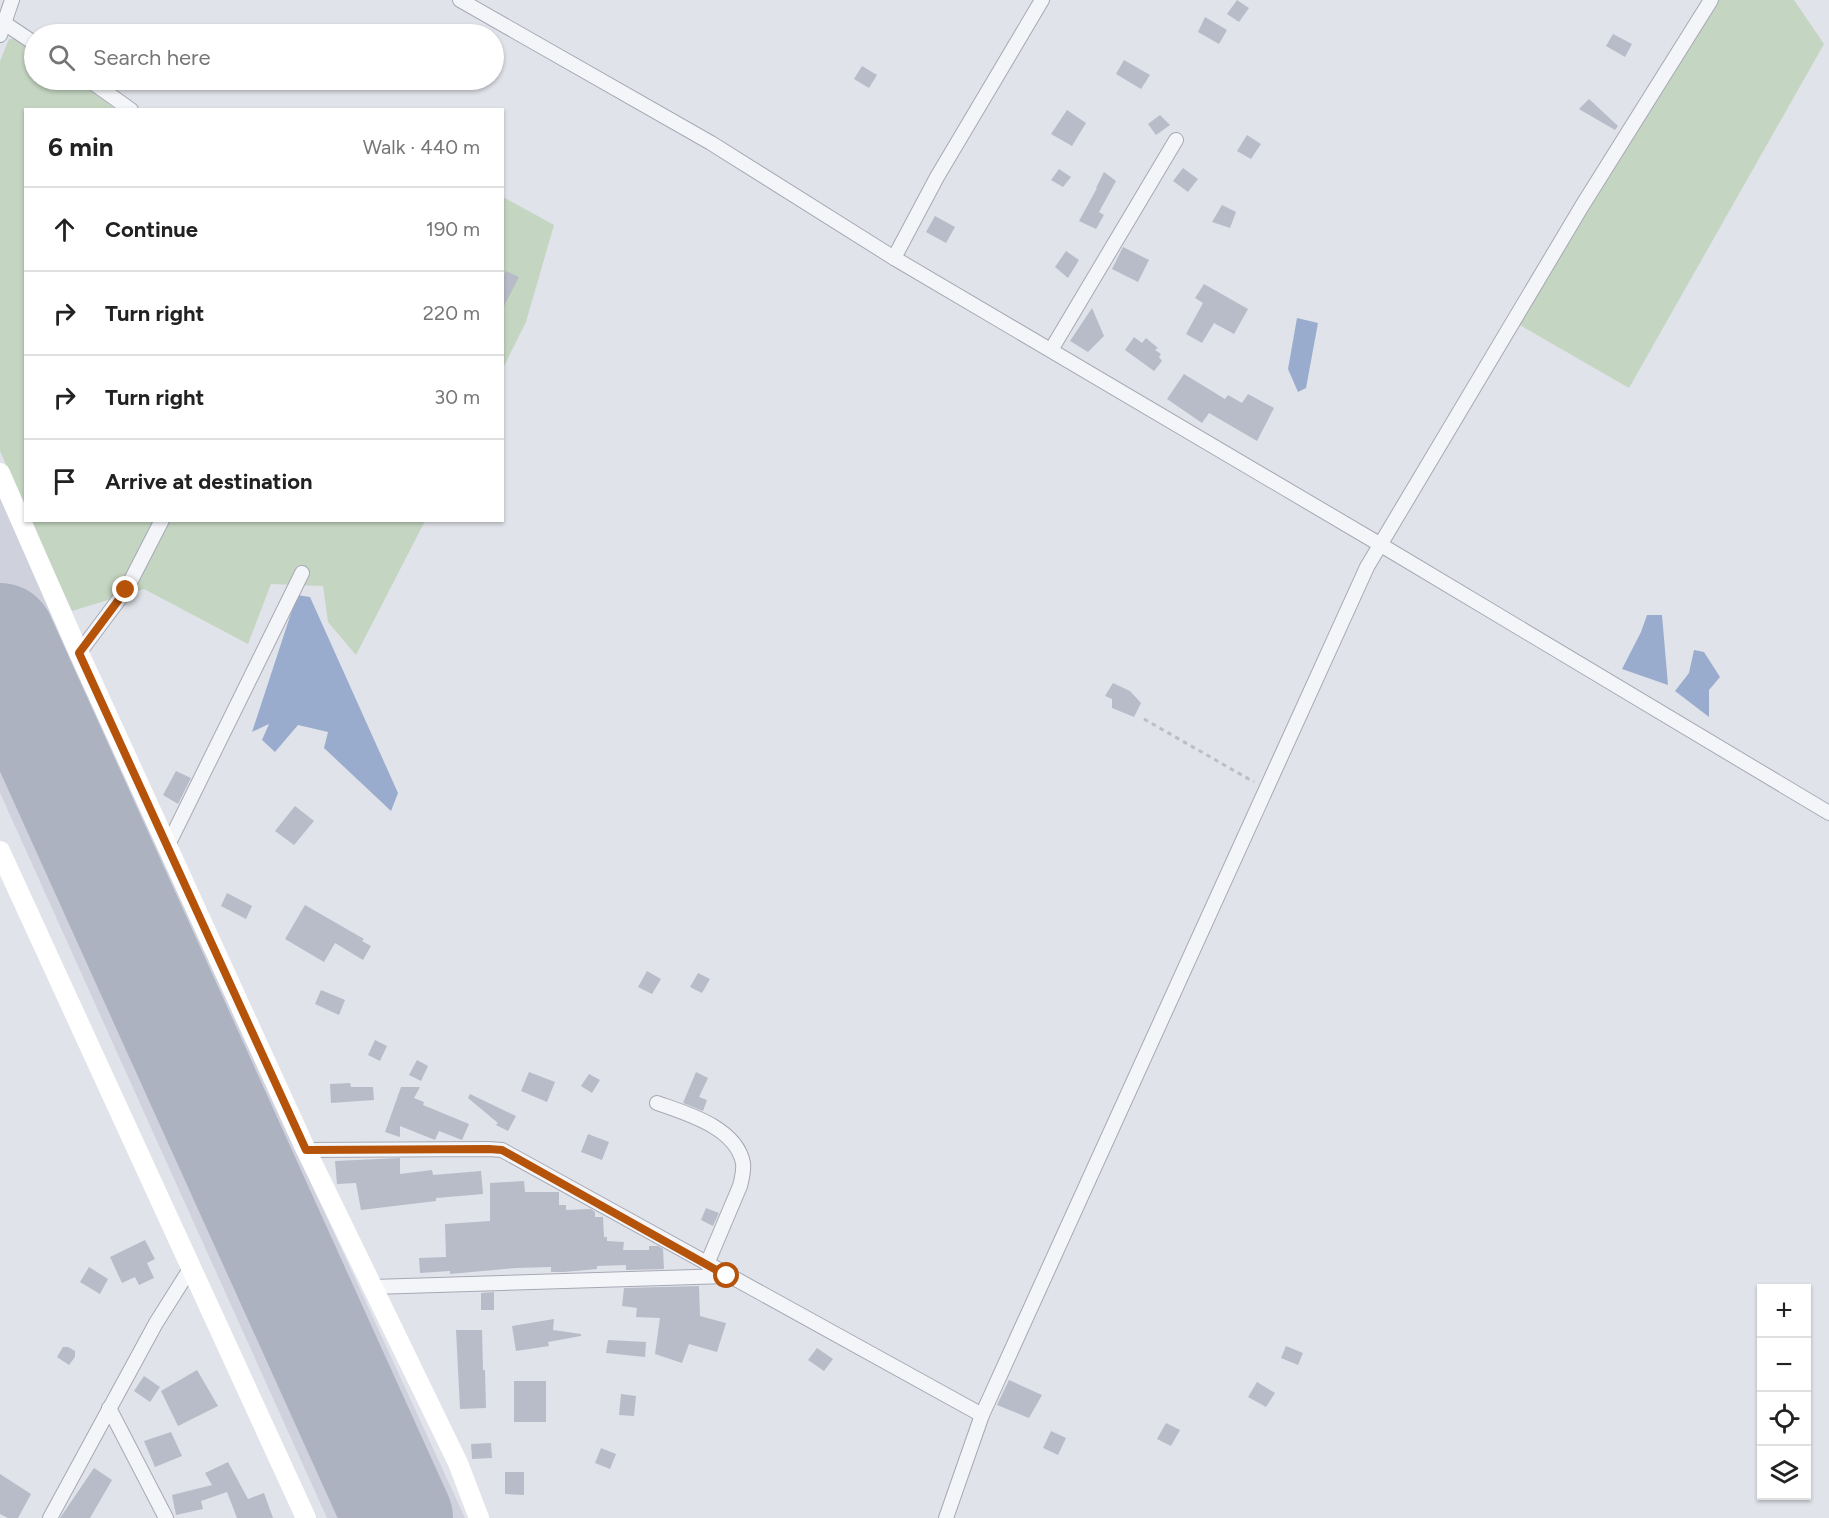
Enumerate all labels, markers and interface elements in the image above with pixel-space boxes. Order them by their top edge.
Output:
search box [24,24,504,90]
icon: search [45,41,78,74]
text: Search here [93,44,211,71]
text: 6 min [48,131,114,163]
text: Walk · 440 m [363,135,480,159]
icon: ahead [48,213,81,246]
text: Continue [105,216,198,243]
text: 190 m [426,217,480,241]
icon: right [48,297,81,330]
text: Turn right [105,300,204,327]
text: 220 m [423,301,480,325]
icon: right [48,381,81,414]
text: Turn right [105,384,204,411]
text: 30 m [434,385,480,409]
icon: arrive [48,465,81,498]
text: Arrive at destination [105,468,313,495]
route end [112,576,138,602]
route start [713,1262,739,1288]
map controls [1757,1284,1811,1500]
button: + [1757,1284,1811,1338]
button: − [1757,1338,1811,1392]
button: locate [1757,1392,1811,1446]
button: layers [1757,1446,1811,1500]

